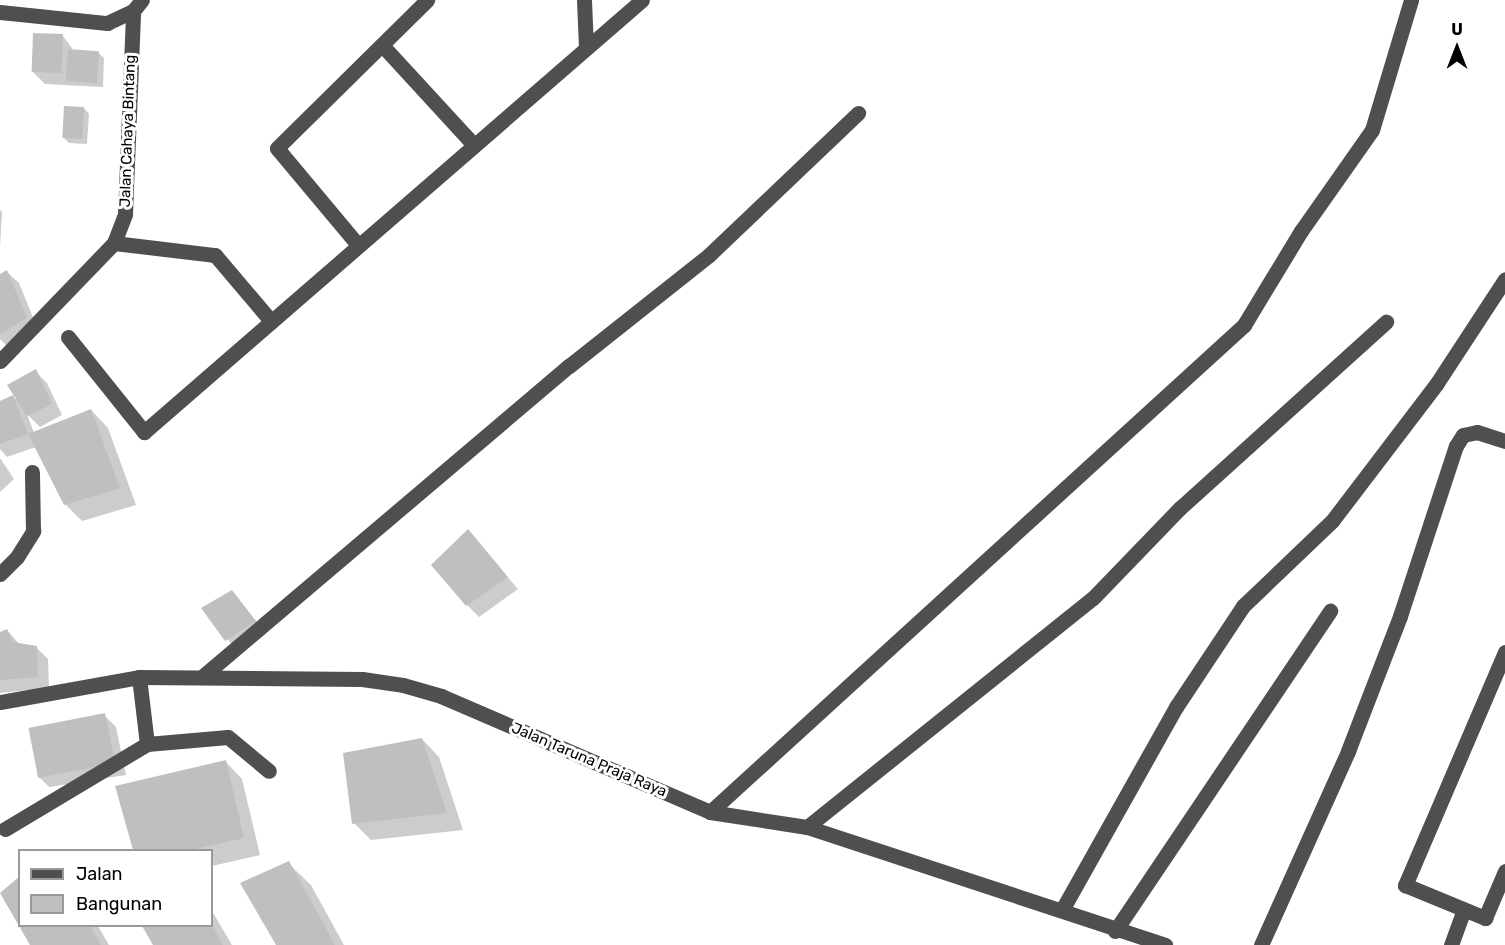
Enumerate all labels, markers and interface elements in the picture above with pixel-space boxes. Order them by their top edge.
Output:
north arrow [1427,18,1487,78]
text: U [1451,20,1463,39]
street label: Jalan Cahaya Bintang [116,54,140,208]
street label: Jalan Taruna Praja Raya [508,719,670,801]
legend [18,849,213,927]
text: Jalan [76,863,123,885]
text: Bangunan [76,893,162,915]

